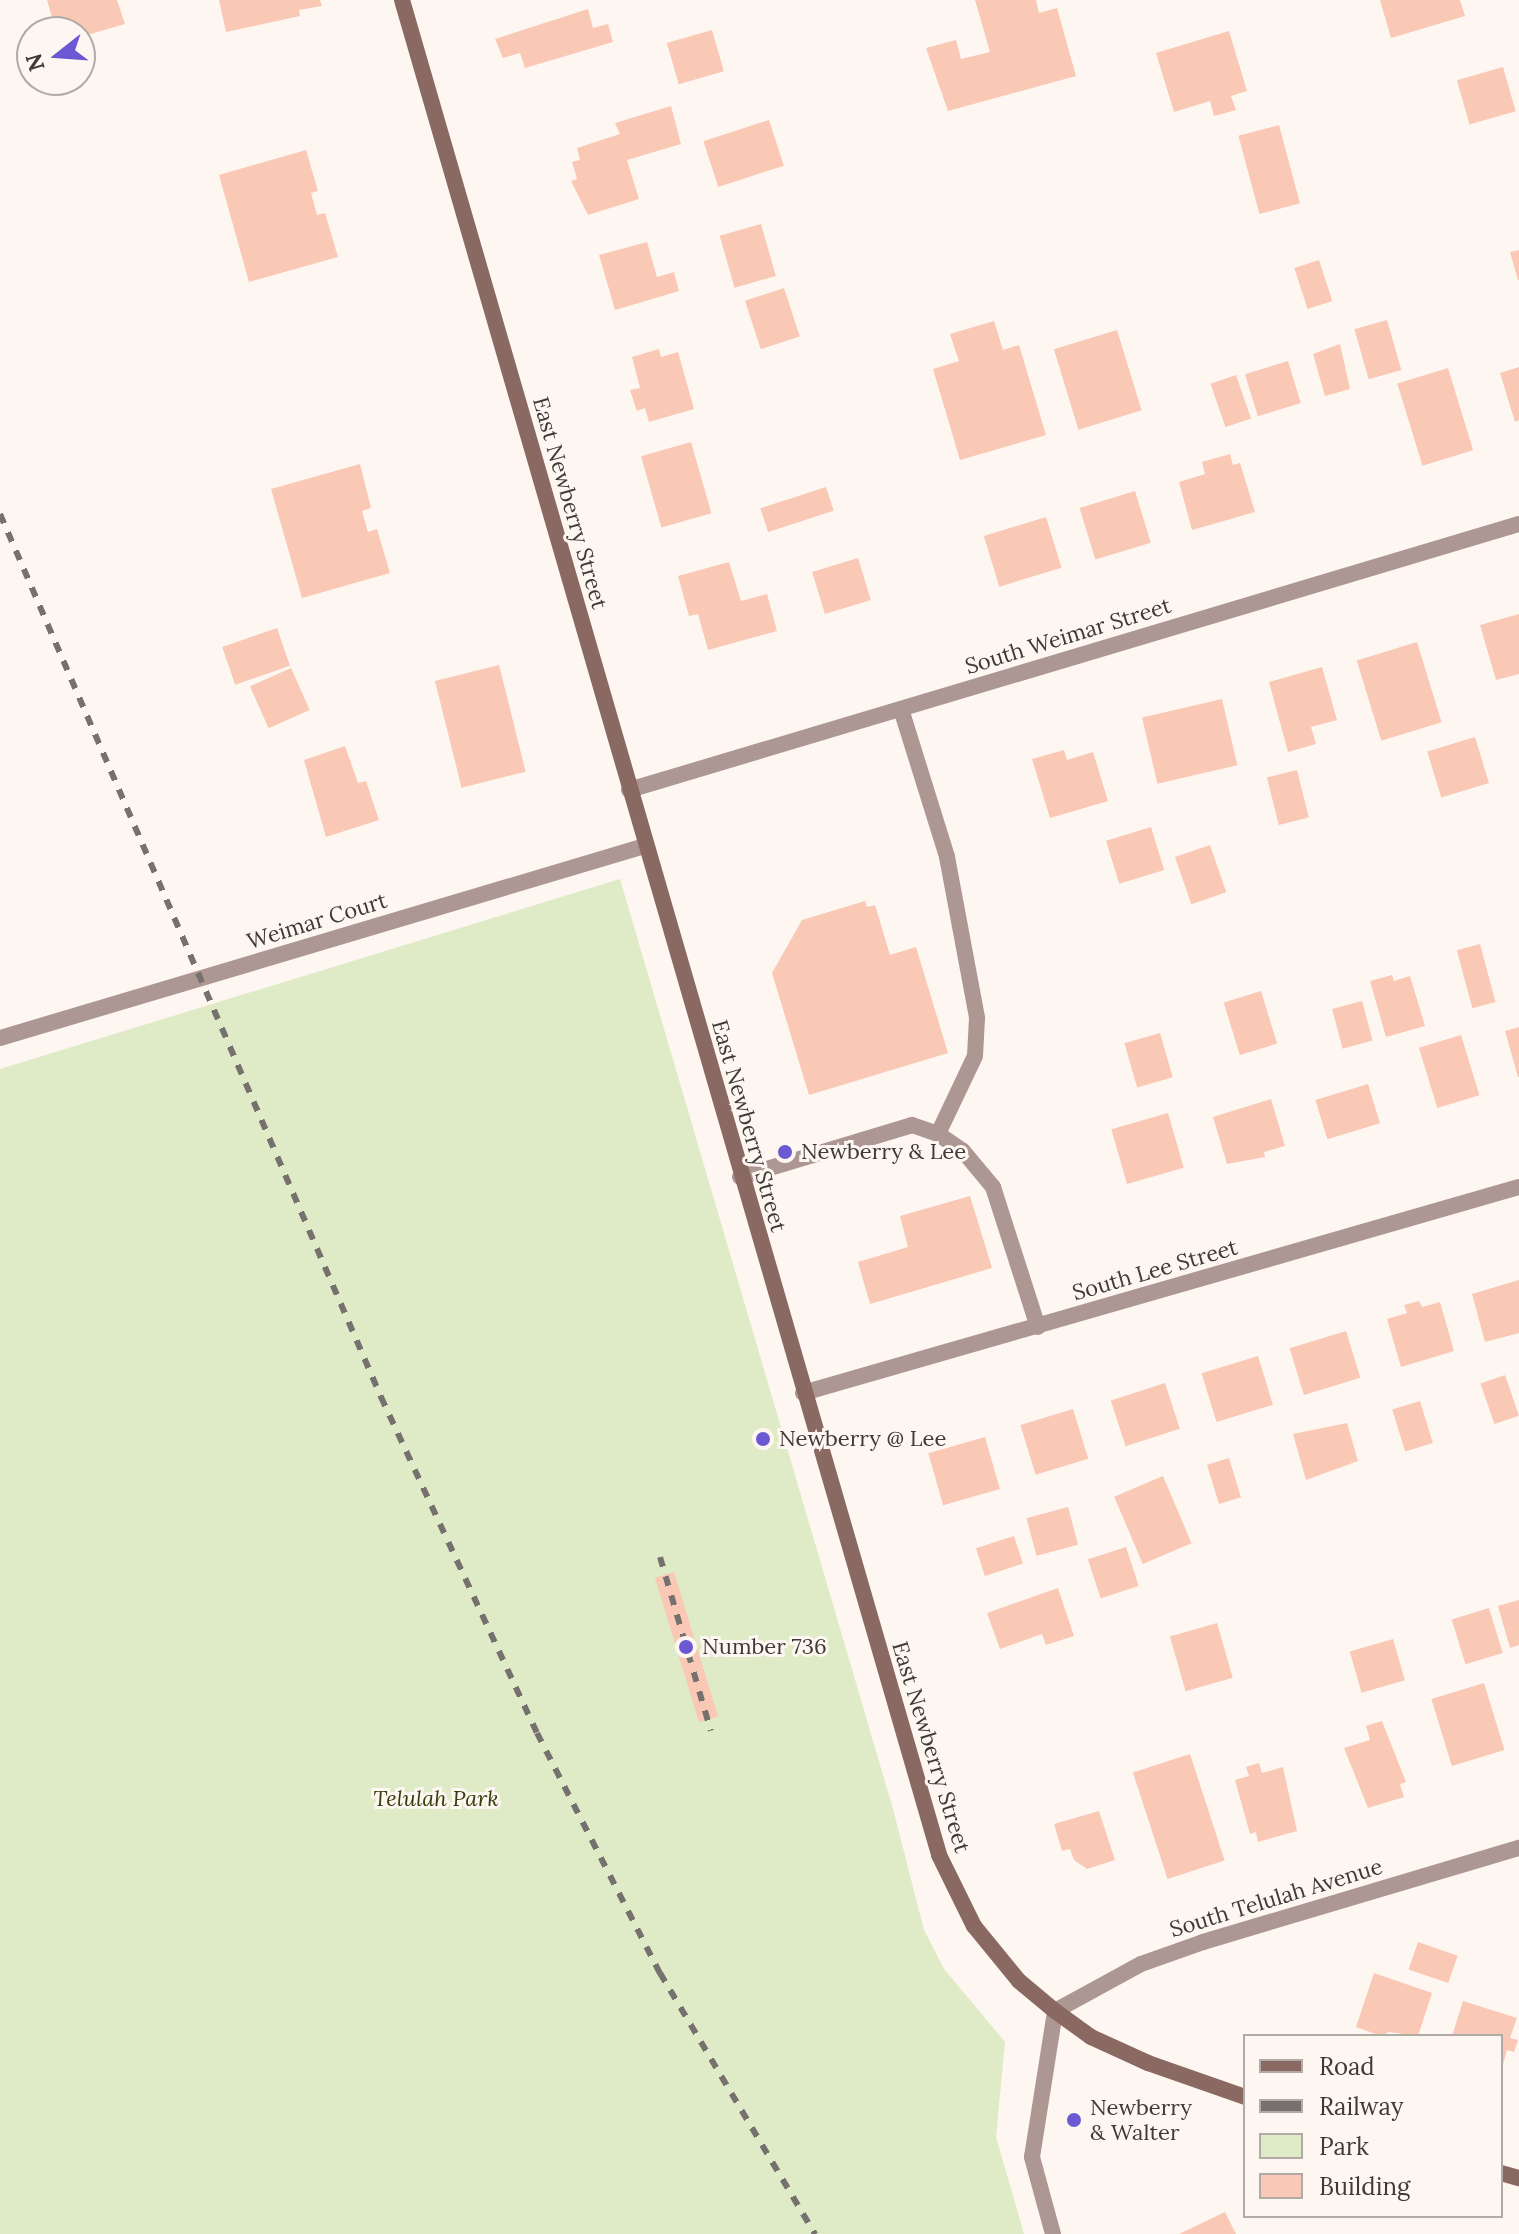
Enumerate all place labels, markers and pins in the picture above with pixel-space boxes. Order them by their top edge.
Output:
place label: Newberry & Lee [801,1139,966,1165]
marker: Newberry & Lee [776,1143,794,1161]
place label: Newberry @ Lee [779,1426,946,1452]
marker: Newberry @ Lee [754,1430,772,1448]
place label: Number 736 [702,1634,827,1660]
marker: Number 736 [677,1638,695,1656]
place label: Newberry & Walter [1090,2094,1192,2146]
marker: Newberry & Walter [1065,2111,1083,2129]

